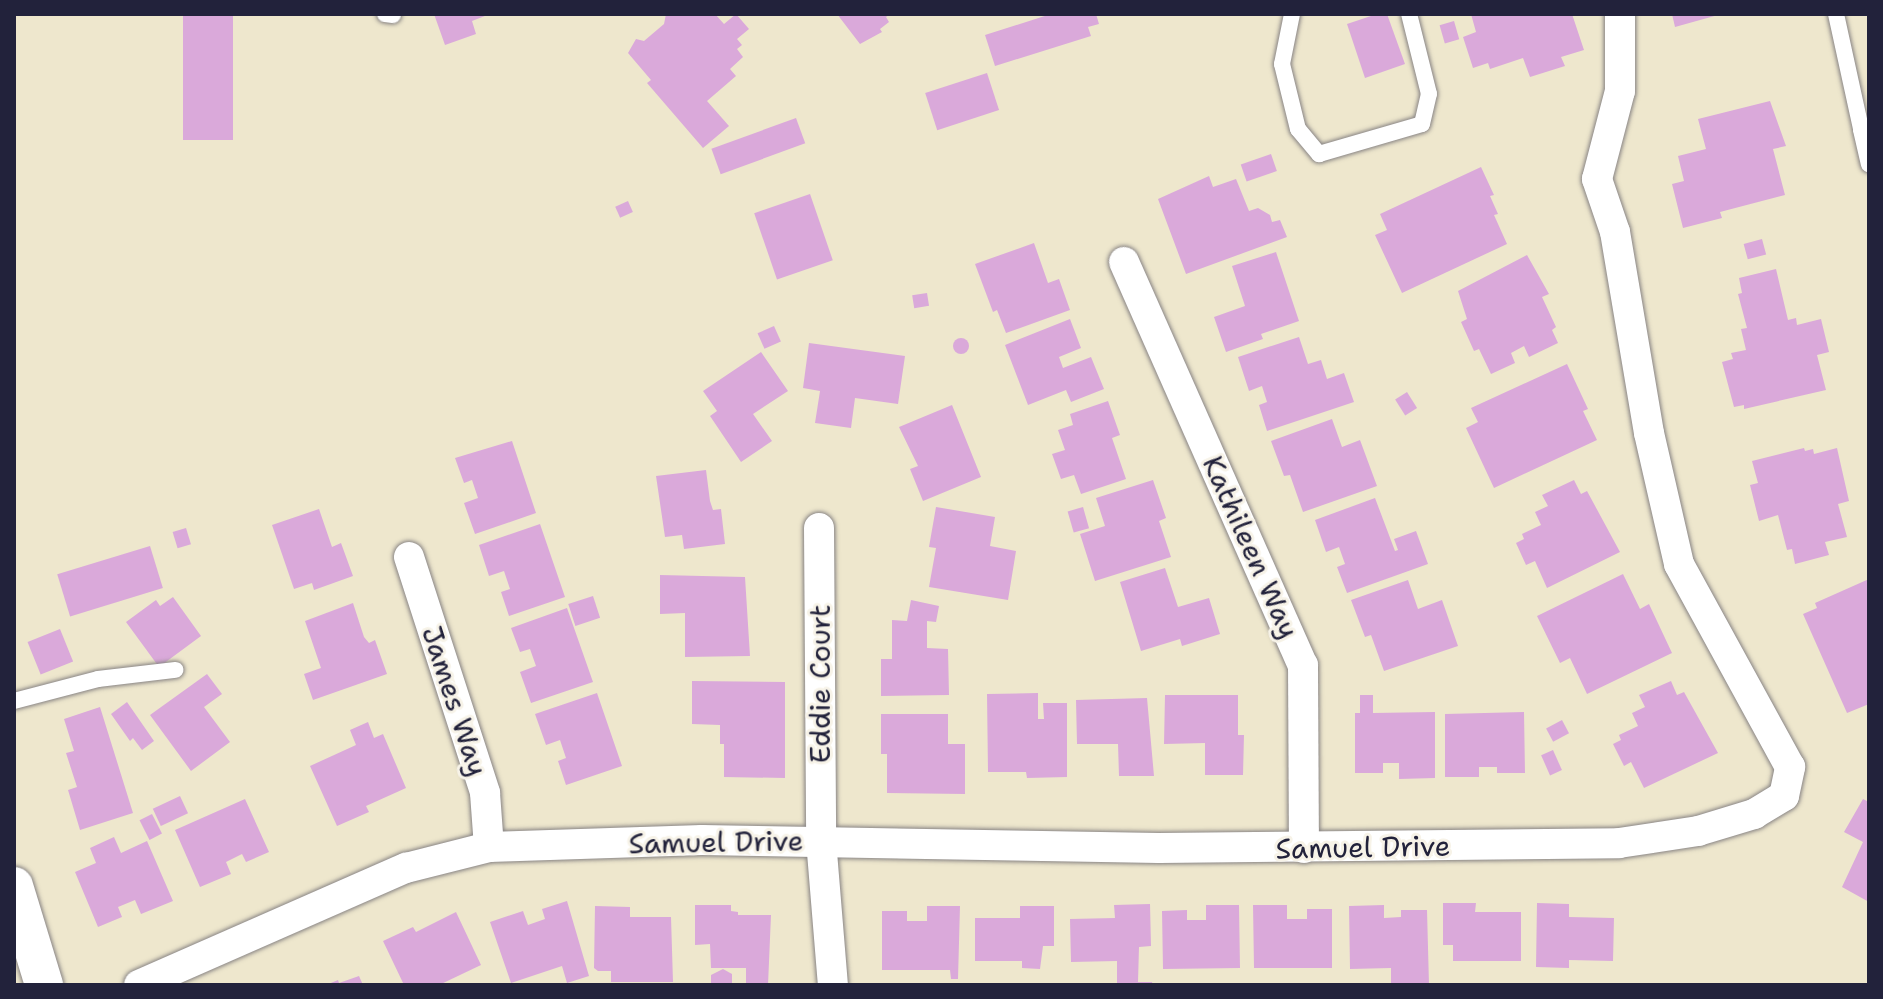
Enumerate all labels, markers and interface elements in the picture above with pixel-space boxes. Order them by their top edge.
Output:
street label: Kathileen Way [1196,451,1306,643]
street label: Eddie Court [803,605,837,763]
street label: James Way [415,622,495,780]
street label: Samuel Drive [628,824,804,860]
street label: Samuel Drive [1275,829,1451,865]

